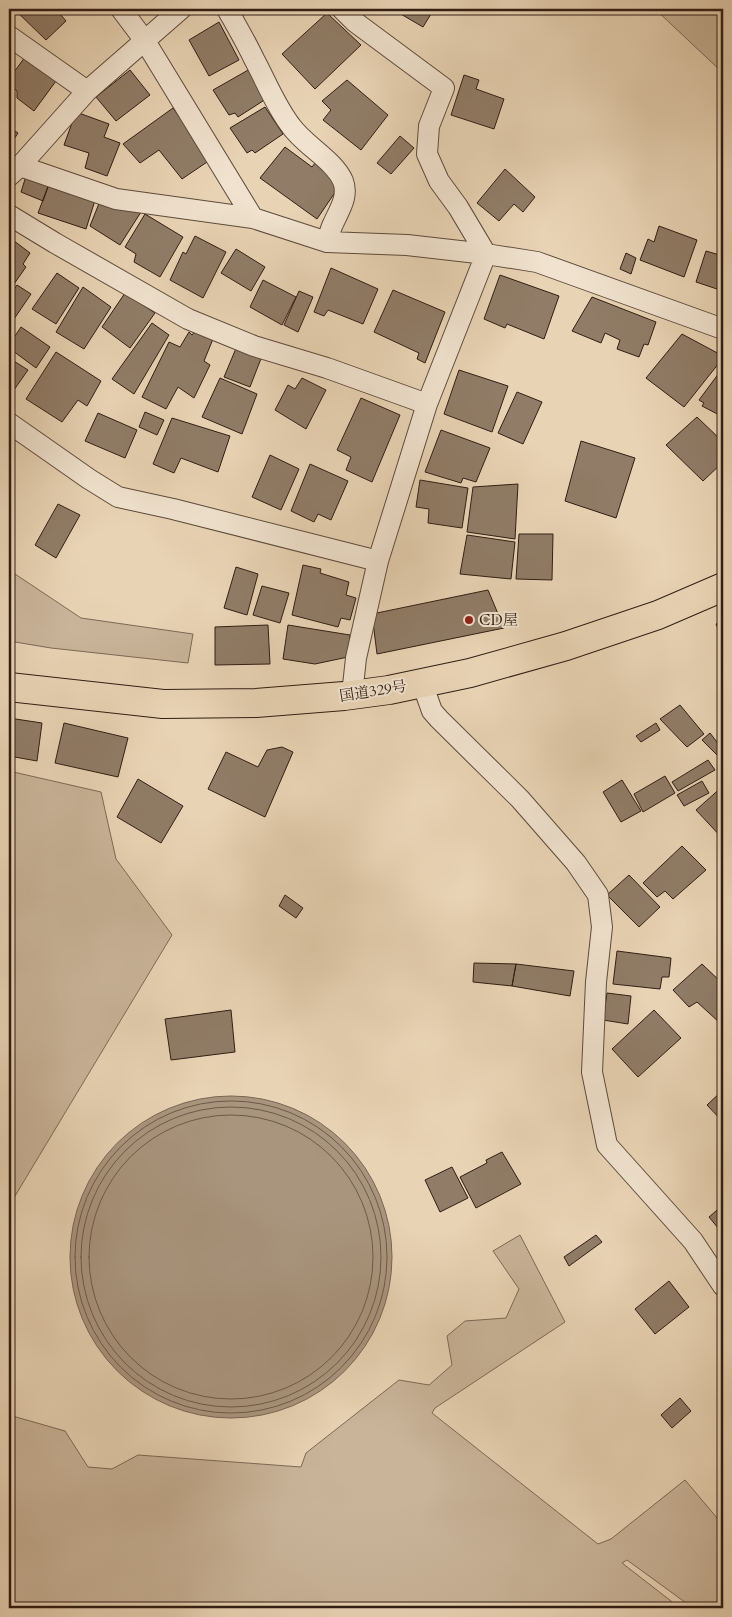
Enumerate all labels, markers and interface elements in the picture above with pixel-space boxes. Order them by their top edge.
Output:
place label: CD屋 [479,610,518,630]
marker: CD屋 [463,614,475,626]
street label: 国道329号 [338,676,408,706]

